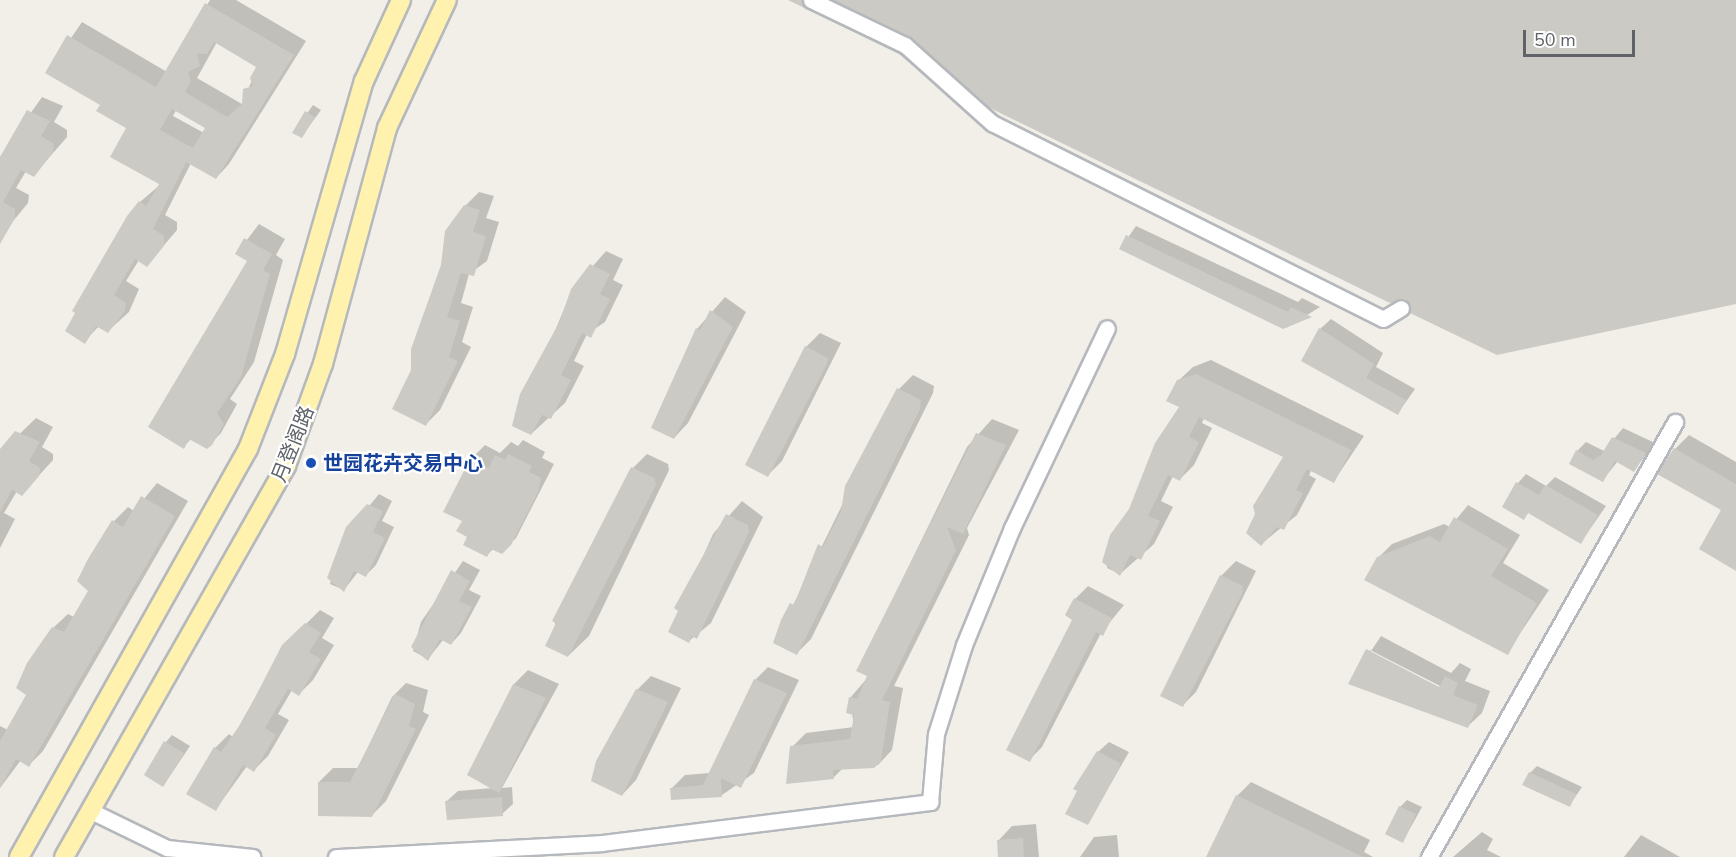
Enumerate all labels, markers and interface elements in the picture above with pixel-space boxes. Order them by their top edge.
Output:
scale bar [1526,18,1638,56]
text: 50 m [1534,28,1576,52]
street label: 月登阁路 [267,402,319,486]
place label: 世园花卉交易中心 [323,451,483,475]
marker: 世园花卉交易中心 [304,456,318,470]

